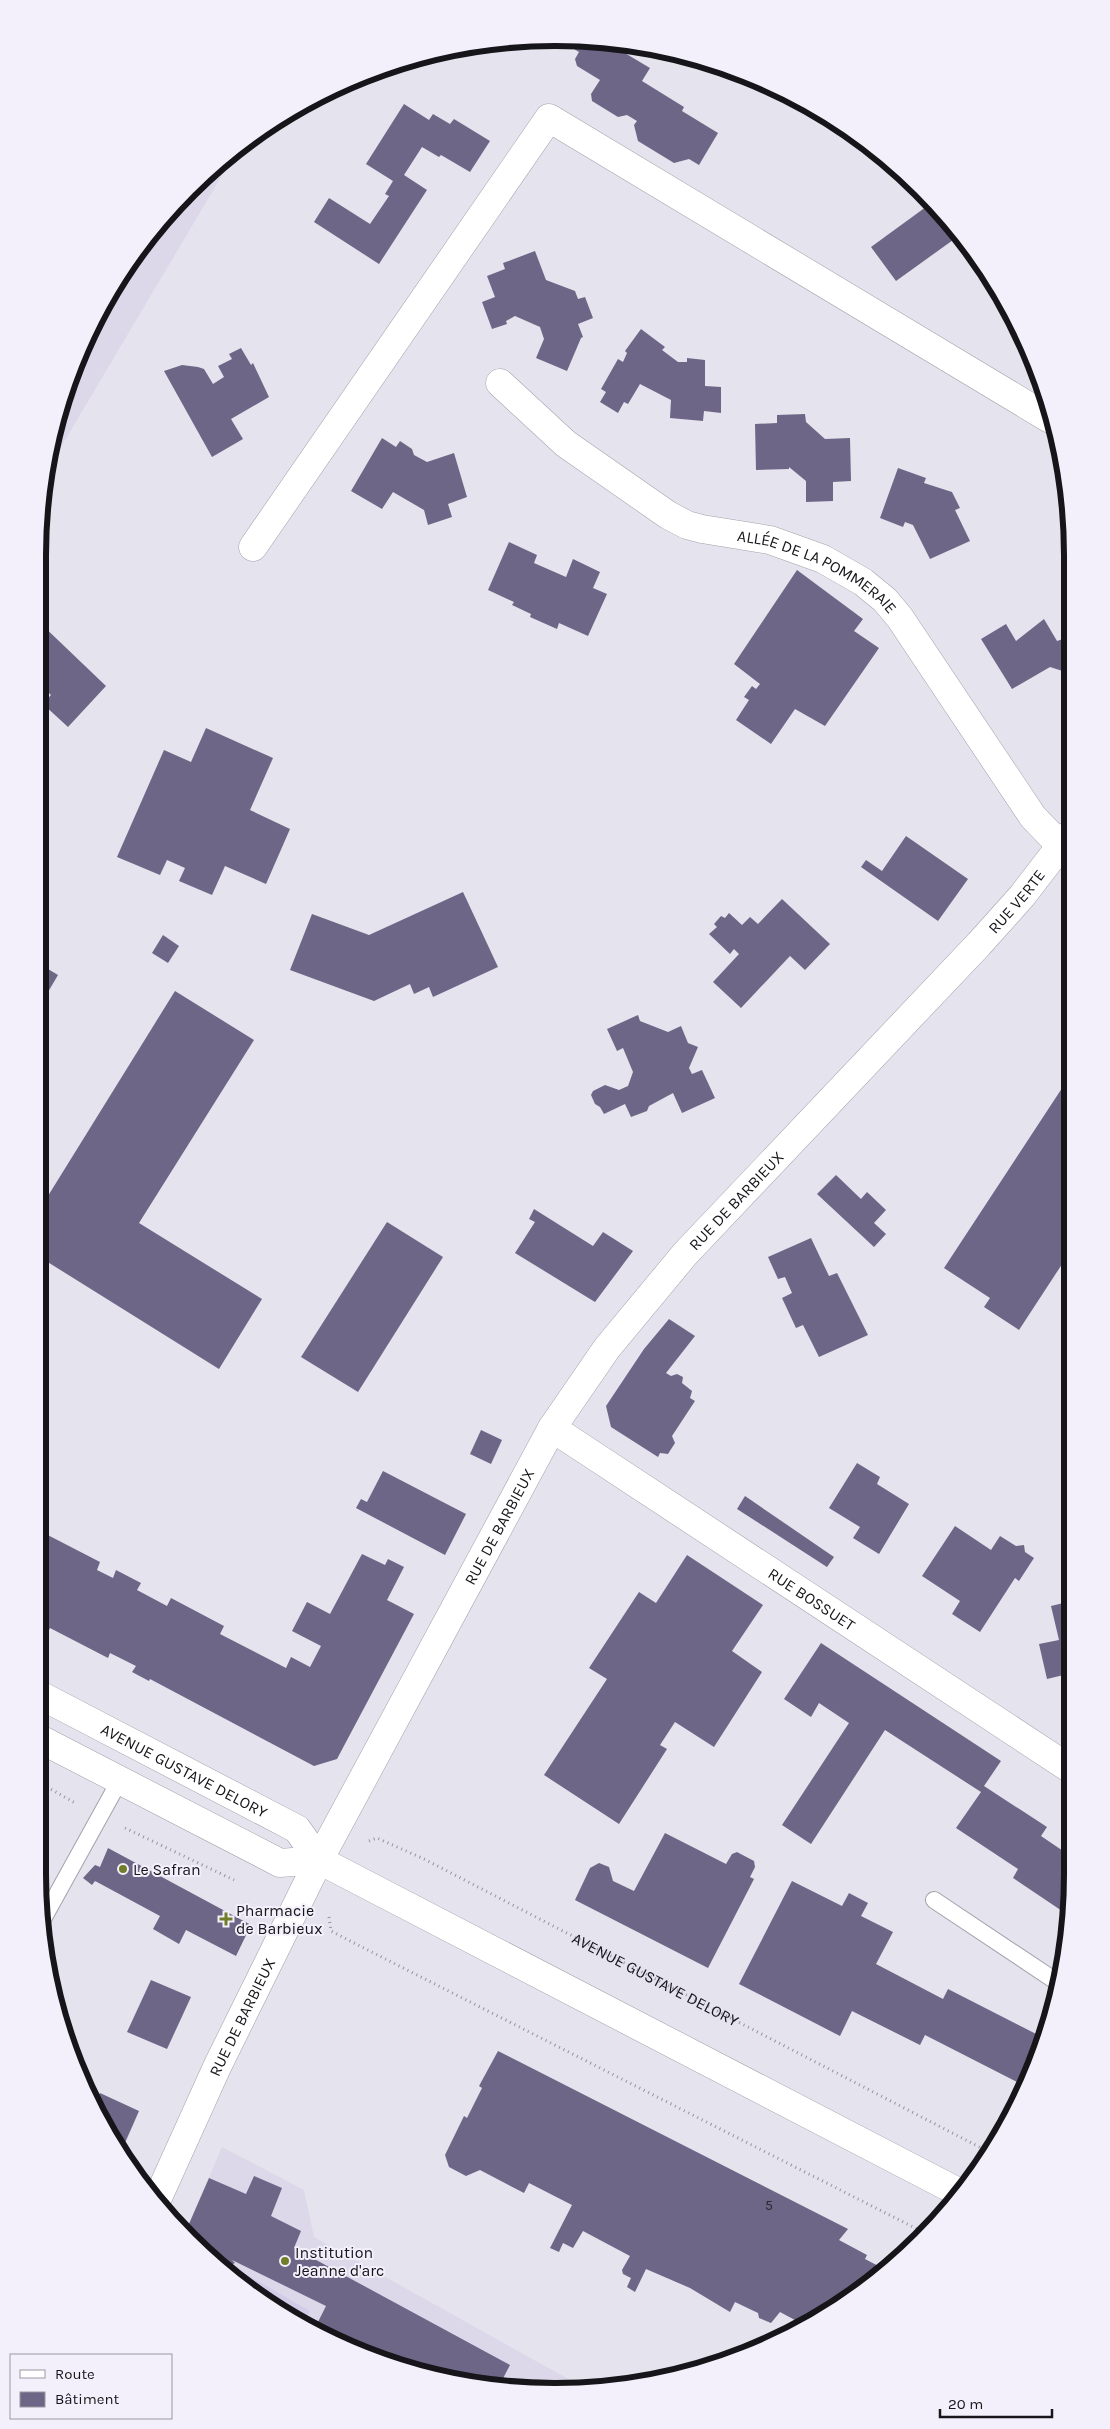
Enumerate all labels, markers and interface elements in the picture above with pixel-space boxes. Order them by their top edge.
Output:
street label: ALLÉE DE LA POMMERAIE [736,525,901,617]
street label: RUE VERTE [984,865,1049,937]
street label: RUE DE BARBIEUX [684,1147,787,1254]
street label: RUE DE BARBIEUX [460,1465,538,1588]
street label: RUE BOSSUET [765,1563,859,1634]
street label: AVENUE GUSTAVE DELORY [98,1719,271,1822]
place label: Le Safran [133,1860,201,1879]
marker: Le Safran [117,1863,129,1875]
place label: Pharmacie de Barbieux [236,1901,322,1938]
marker: Pharmacie de Barbieux [220,1913,232,1925]
street label: AVENUE GUSTAVE DELORY [569,1928,742,2030]
street label: RUE DE BARBIEUX [205,1955,279,2079]
house number: 5 [765,2197,773,2214]
place label: Institution Jeanne d'arc [295,2243,384,2280]
marker: Institution Jeanne d'arc [279,2255,291,2267]
legend [10,2354,172,2419]
text: Route [55,2365,95,2383]
scale bar [940,2386,1052,2418]
text: Bâtiment [55,2390,119,2408]
text: 20 m [948,2395,983,2413]

